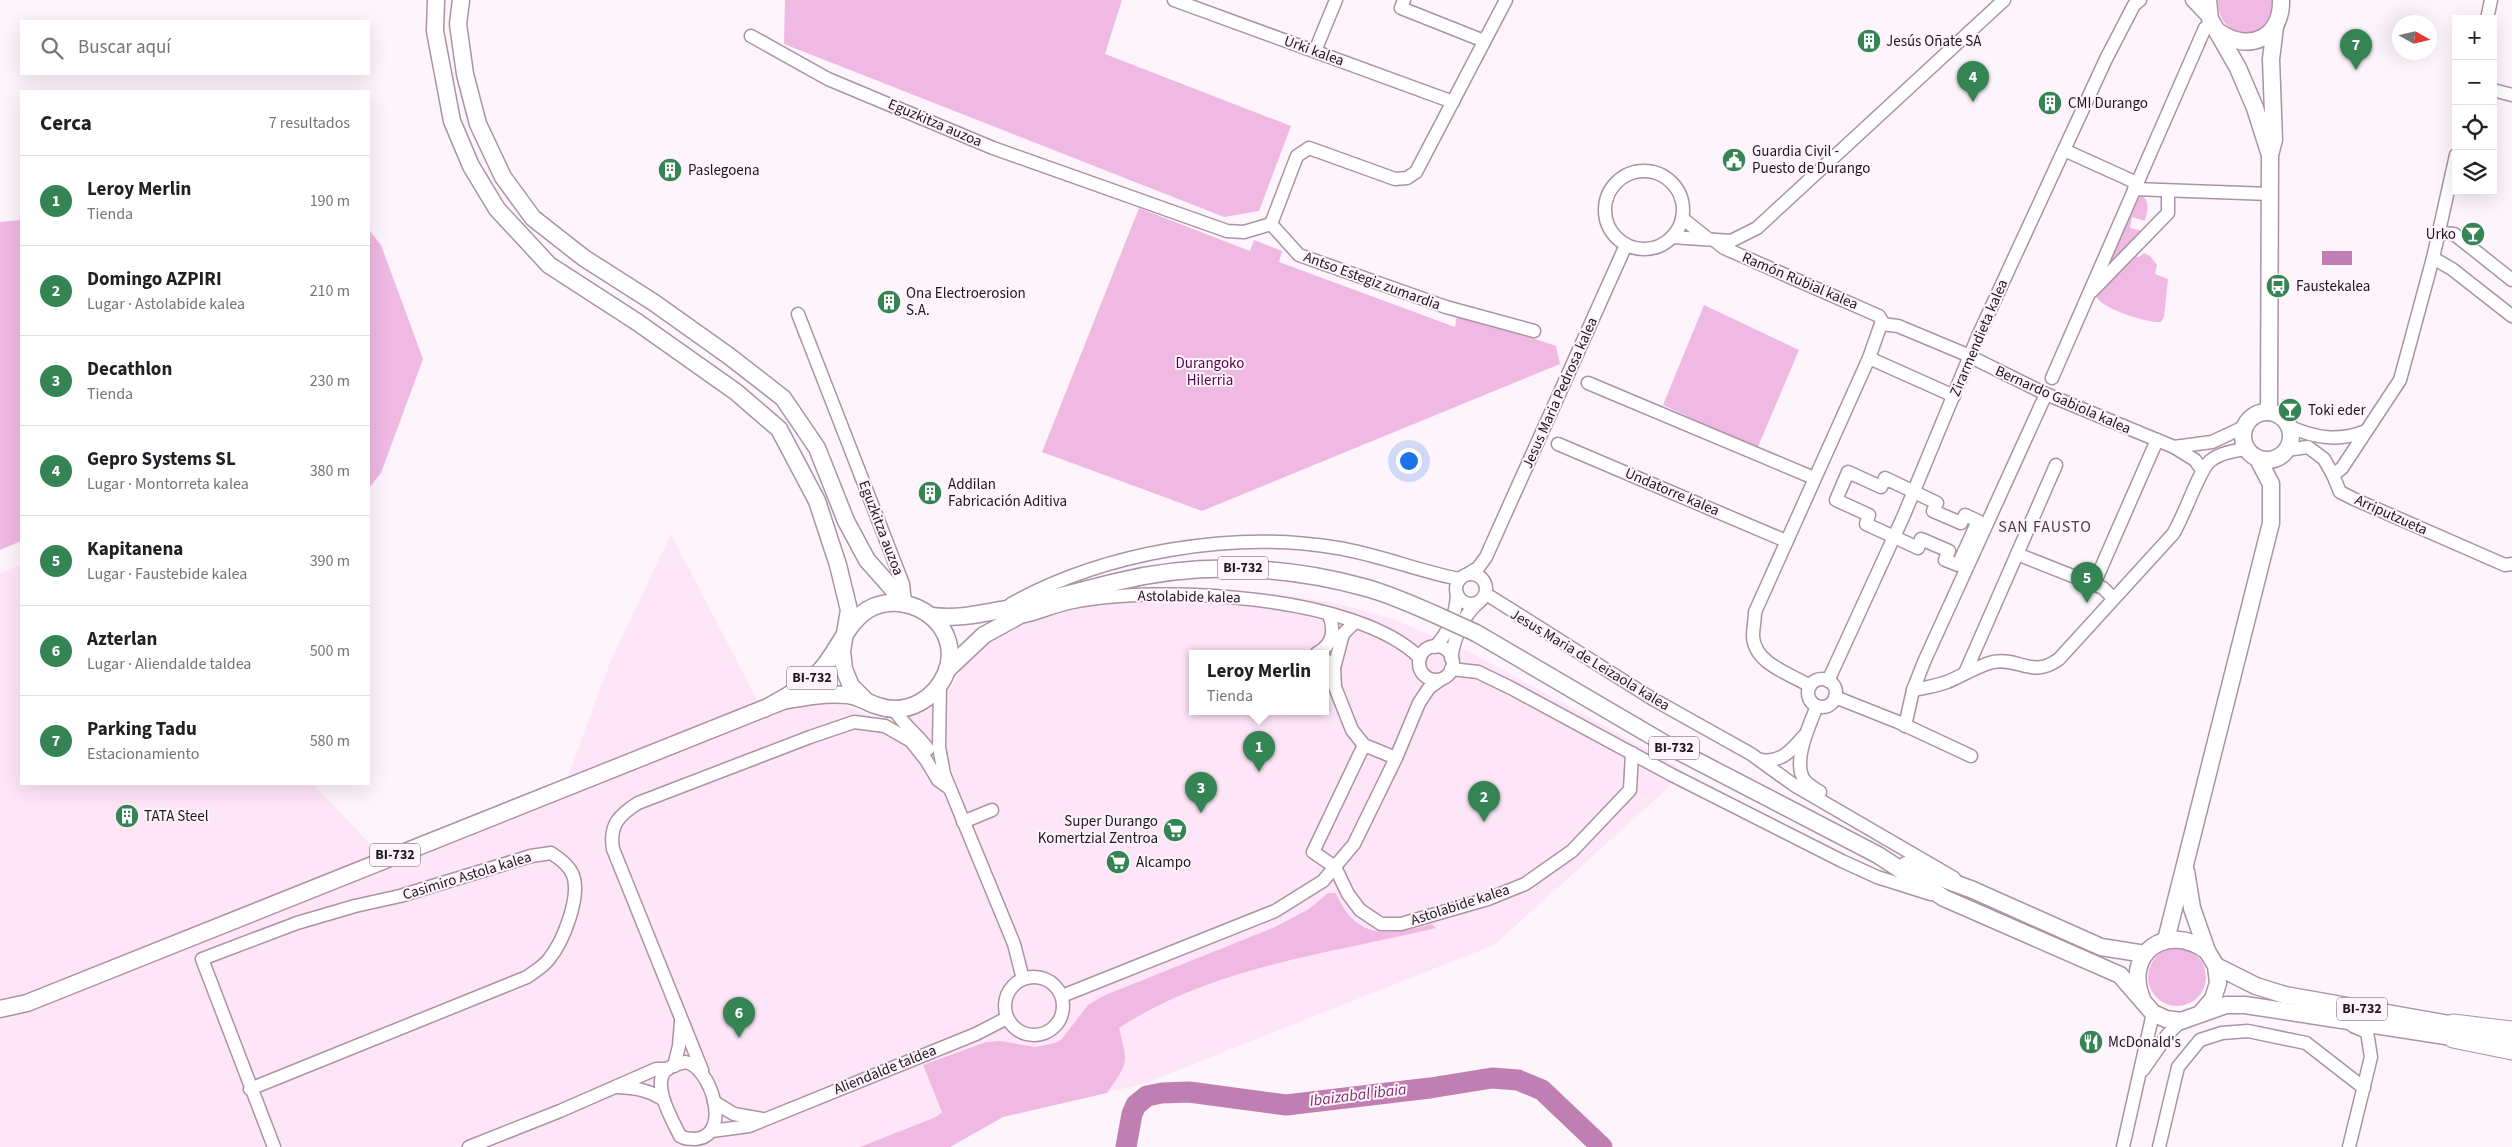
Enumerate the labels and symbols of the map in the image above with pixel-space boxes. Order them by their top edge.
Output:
north arrow [2392,15,2437,60]
building icon: Jesús Oñate SA [1856,28,1882,54]
pin: 7 [2340,29,2372,70]
street label: Urki kalea [1281,30,1347,72]
place label: Jesús Oñate SA [1886,31,1982,52]
pin: 4 [1957,61,1989,102]
building icon: CMI Durango [2037,90,2063,116]
place label: CMI Durango [2068,93,2148,114]
street label: Eguzkitza auzoa [885,94,985,152]
place label: Guardia Civil - Puesto de Durango [1752,141,1870,179]
public building icon: Guardia Civil - Puesto de Durango [1721,147,1747,173]
building icon: Paslegoena [657,157,683,183]
place label: Paslegoena [688,160,760,181]
bar icon: Urko [2460,221,2486,247]
place label: Urko [2426,224,2456,245]
street label: Antso Estegiz zumardia [1301,246,1443,316]
street label: Ramón Rubial kalea [1739,247,1861,315]
bus stop icon: Faustekalea [2265,273,2291,299]
street label: Zirarmendieta kalea [1945,276,2013,400]
place label: Faustekalea [2296,276,2370,297]
place label: Ona Electroerosion S.A. [906,283,1026,321]
building icon: Ona Electroerosion S.A. [876,289,902,315]
street label: Jesus Maria Pedrosa kalea [1517,314,1603,472]
park label: Durangoko Hilerria [1176,353,1244,391]
street label: Bernardo Gabiola kalea [1992,361,2134,439]
bar icon: Toki eder [2277,397,2303,423]
place label: Toki eder [2308,400,2366,421]
your location [1396,448,1422,474]
street label: Undatorre kalea [1622,463,1722,521]
place label: Addilan Fabricación Aditiva [948,474,1067,512]
street label: Eguzkitza auzoa [853,477,909,579]
building icon: Addilan Fabricación Aditiva [917,480,943,506]
street label: Arriputzueta [2351,490,2431,540]
district label: SAN FAUSTO [1998,516,2092,538]
road number: BI-732 [1218,556,1268,580]
pin: 5 [2071,562,2103,603]
street label: Astolabide kalea [1137,586,1241,608]
street label: Jesus Maria de Leizaola kalea [1506,604,1674,716]
road number: BI-732 [787,666,837,690]
pin: 1 [1243,731,1275,772]
road number: BI-732 [1649,736,1699,760]
pin: 3 [1185,772,1217,813]
pin: 2 [1468,781,1500,822]
building icon: TATA Steel [114,803,140,829]
place label: TATA Steel [144,806,209,827]
place label: Super Durango Komertzial Zentroa [1038,811,1158,849]
supermarket icon: Super Durango Komertzial Zentroa [1162,817,1188,843]
road number: BI-732 [370,844,420,866]
street label: Casimiro Astola kalea [400,846,534,906]
supermarket icon: Alcampo [1105,849,1131,875]
place label: Alcampo [1136,852,1191,873]
street label: Astolabide kalea [1408,879,1512,931]
pin: 6 [723,997,755,1038]
road number: BI-732 [2337,998,2387,1021]
restaurant icon: McDonald's [2078,1029,2104,1055]
place label: McDonald's [2108,1032,2181,1053]
street label: Aliendalde taldea [831,1040,939,1100]
water label: Ibaizabal ibaia [1308,1078,1408,1112]

